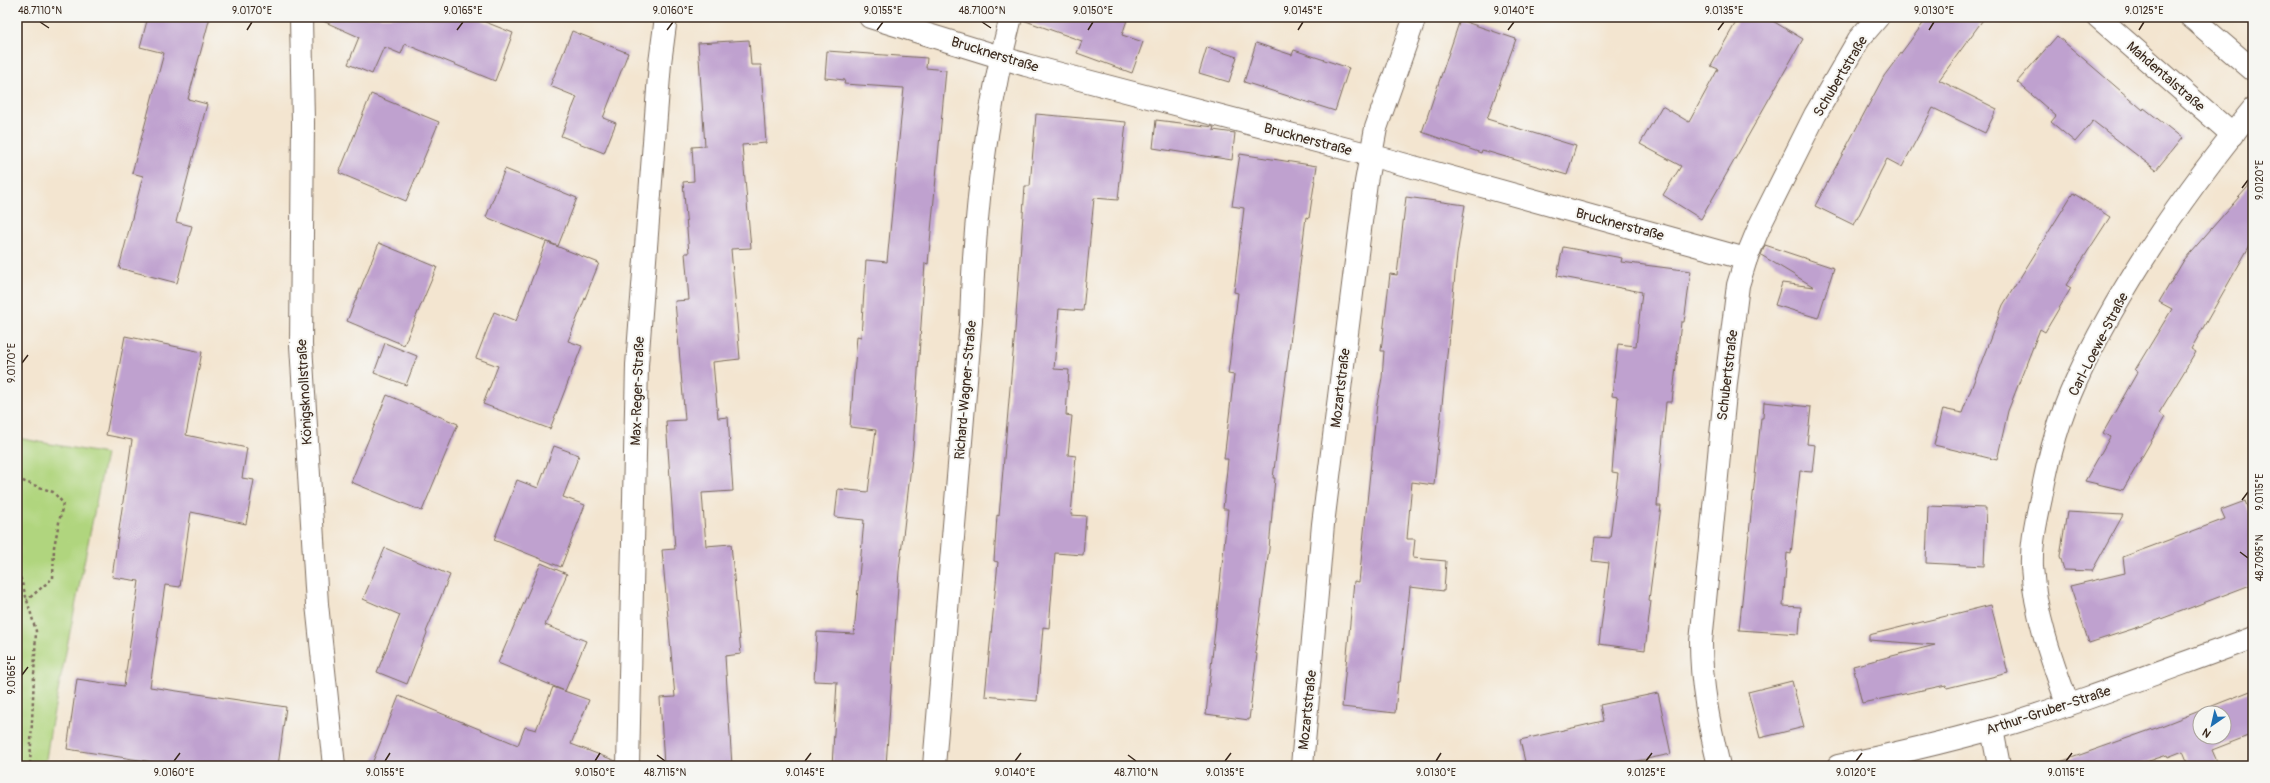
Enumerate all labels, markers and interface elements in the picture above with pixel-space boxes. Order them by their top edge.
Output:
text: 48.7110°N [18,5,62,17]
text: 9.0170°E [232,5,272,17]
text: 9.0165°E [444,5,482,17]
text: 9.0160°E [653,5,693,17]
text: 9.0155°E [864,5,902,17]
text: 48.7100°N [958,5,1006,17]
text: 9.0150°E [1073,5,1113,17]
text: 9.0145°E [1284,5,1322,17]
text: 9.0140°E [1494,5,1534,17]
text: 9.0135°E [1705,5,1743,17]
text: 9.0130°E [1914,5,1954,17]
text: 9.0125°E [2125,5,2163,17]
street label: Brucknerstraße [949,33,1041,76]
street label: Schubertstraße [1810,33,1871,120]
street label: Mahdentalstraße [2123,38,2208,115]
street label: Brucknerstraße [1262,120,1354,159]
text: 9.0120°E [2254,160,2266,200]
street label: Brucknerstraße [1574,205,1666,244]
street label: Carl-Loewe-Straße [2065,290,2132,399]
street label: Richard-Wagner-Straße [951,320,980,460]
street label: Schubertstraße [1713,329,1742,421]
street label: Max-Reger-Straße [627,336,648,446]
street label: Königsknollstraße [293,339,316,445]
text: 9.0170°E [6,343,18,383]
street label: Mozartstraße [1327,347,1354,429]
text: 9.0115°E [2254,474,2266,511]
text: 48.7095°N [2254,534,2266,581]
text: 9.0165°E [6,656,18,694]
street label: Mozartstraße [1295,669,1320,751]
street label: Arthur-Gruber-Straße [1984,682,2113,739]
north arrow [2192,705,2232,745]
text: N [2200,725,2213,740]
text: 9.0160°E [154,767,194,779]
text: 9.0155°E [366,767,404,779]
text: 9.0150°E [575,767,615,779]
text: 48.7115°N [644,767,687,779]
text: 9.0145°E [786,767,824,779]
text: 9.0140°E [995,767,1035,779]
text: 48.7110°N [1114,767,1158,779]
text: 9.0135°E [1206,767,1244,779]
text: 9.0130°E [1416,767,1456,779]
text: 9.0125°E [1627,767,1665,779]
text: 9.0120°E [1836,767,1876,779]
text: 9.0115°E [2048,767,2085,779]

